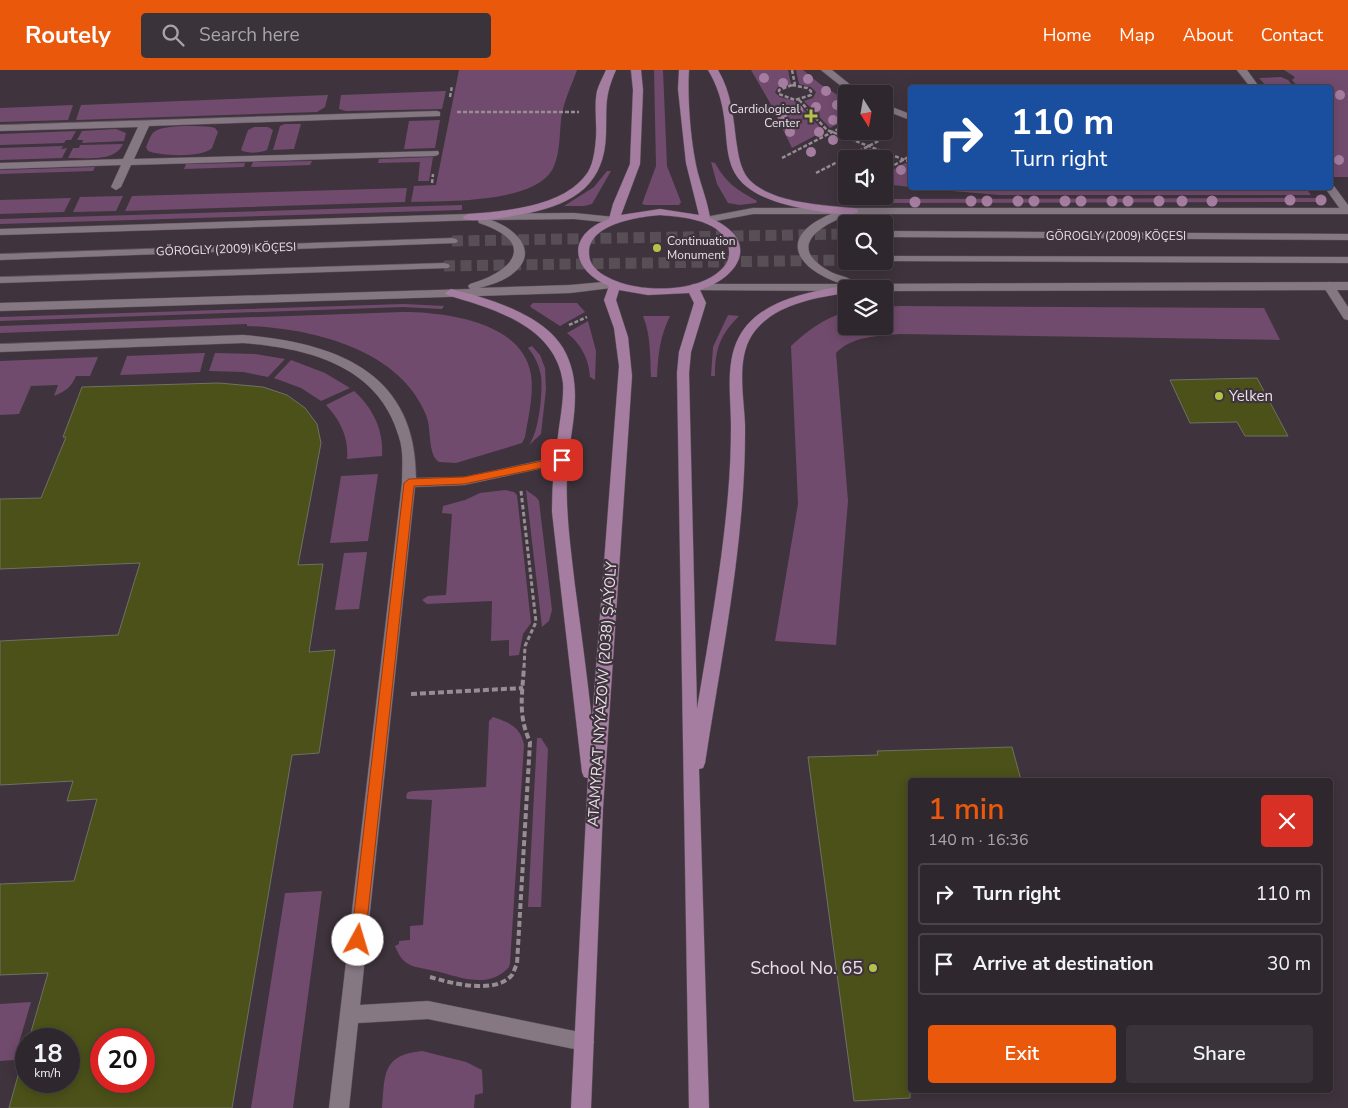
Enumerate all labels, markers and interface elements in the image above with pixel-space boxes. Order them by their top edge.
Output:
search box [141,13,491,58]
text: Routely [25,19,111,51]
icon: search [159,21,187,49]
text: Search here [199,22,300,48]
text: Home [1043,23,1091,47]
text: Map [1119,23,1155,47]
text: About [1183,23,1233,47]
text: Contact [1261,23,1323,47]
north arrow [838,85,892,140]
map controls [838,85,893,335]
text: 110 m [1011,99,1114,146]
place label: Cardiological Center [730,101,801,131]
icon: right [928,105,993,170]
marker: Cardiological Center [804,109,818,123]
text: Turn right [1011,144,1107,174]
button: sound [838,150,893,205]
button: search [838,215,893,270]
street label: GÖROGLY (2009) KÖÇESI [1046,228,1186,244]
place label: Continuation Monument [667,233,736,263]
street label: GÖROGLY (2009) KÖÇESI [156,239,296,259]
marker: Continuation Monument [651,242,663,254]
button: layers [838,280,893,335]
place label: Yelken [1228,386,1273,406]
marker: Yelken [1213,390,1225,402]
pin [541,439,583,481]
icon: arrive [548,446,576,474]
street label: ATAMYRAT NYÝAZOW (2038) ŞAÝOLY [583,560,621,827]
text: 1 min [928,789,1004,830]
button: close [1261,795,1313,847]
text: 140 m · 16:36 [928,829,1029,851]
icon: right [930,880,958,908]
text: Turn right [973,881,1060,907]
text: 110 m [1256,881,1311,907]
position arrow [331,913,383,965]
icon: arrive [930,950,958,978]
text: Arrive at destination [973,951,1154,977]
text: 30 m [1267,951,1311,977]
place label: School No. 65 [750,956,863,980]
marker: School No. 65 [867,962,879,974]
button: Exit [928,1025,1116,1083]
button: Share [1126,1025,1313,1083]
speed limit sign: 20 [90,1028,155,1093]
text: 18 [32,1037,63,1071]
text: km/h [34,1065,61,1081]

